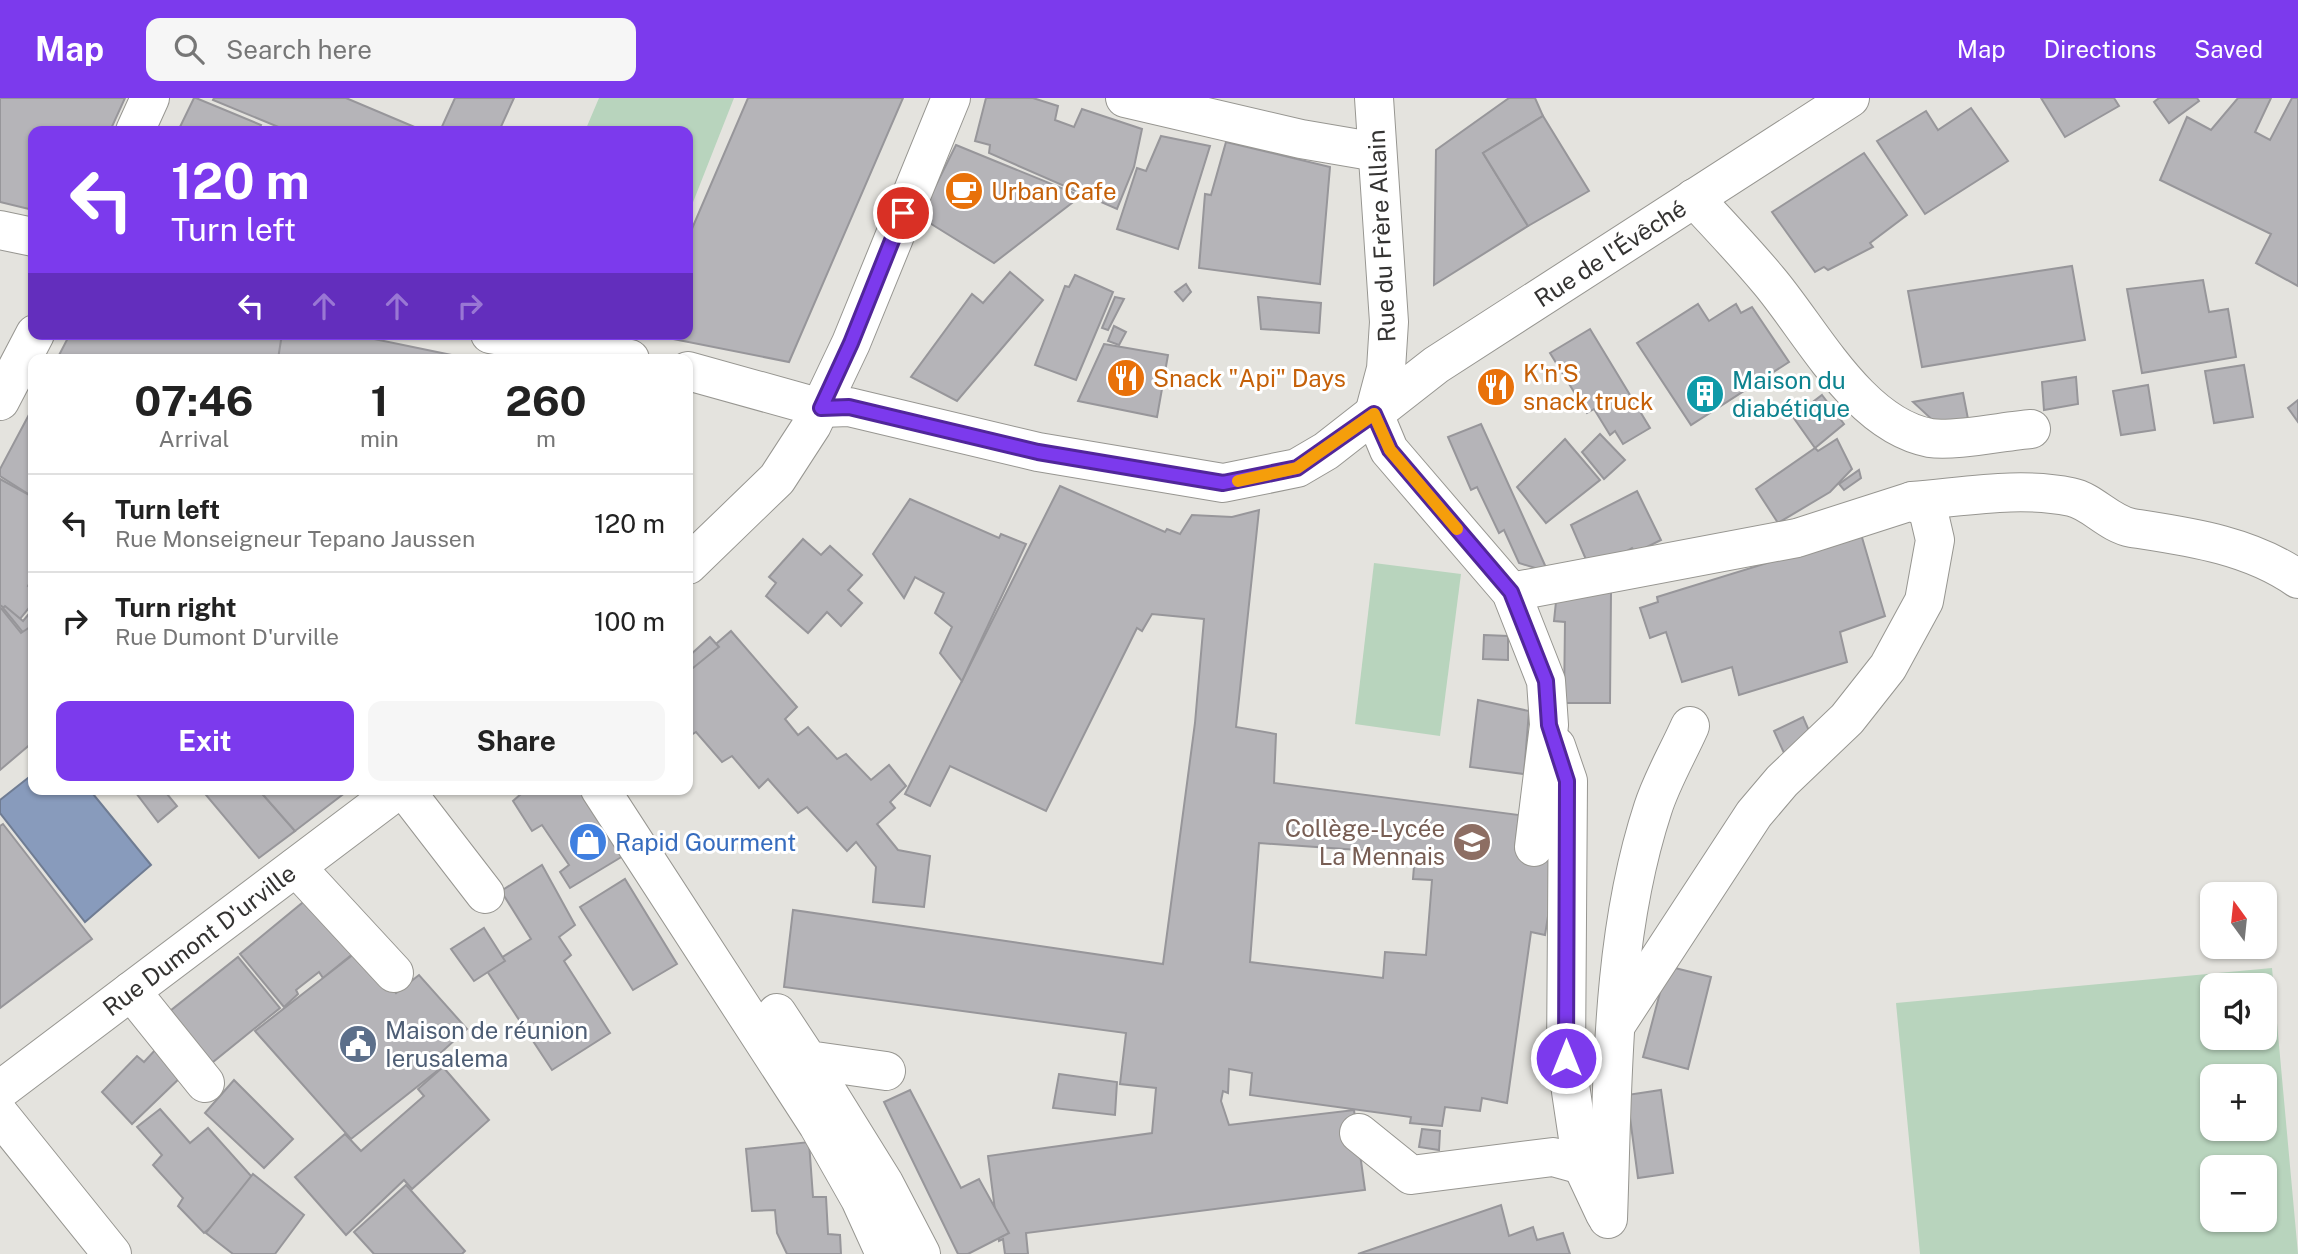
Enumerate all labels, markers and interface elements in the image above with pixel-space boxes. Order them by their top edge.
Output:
search box [146,18,636,81]
text: Map [35,30,104,68]
icon: search [170,30,208,68]
text: Search here [226,34,372,65]
text: Map [1957,35,2006,63]
text: Directions [2044,35,2156,63]
text: Saved [2194,35,2263,63]
street label: Rue du Frère Allain [1361,129,1401,343]
text: 120 m [171,152,310,210]
icon: left [56,154,147,245]
cafe icon: Urban Cafe [943,170,985,212]
place label: Urban Cafe [991,177,1117,205]
pin [873,183,933,243]
icon: arrive [884,194,922,232]
street label: Rue de l'Évêché [1529,194,1691,312]
text: Turn left [171,211,296,248]
icon: left [232,287,270,325]
icon: ahead [305,287,343,325]
icon: ahead [378,287,416,325]
icon: right [451,287,489,325]
restaurant icon: Snack "Api" Days [1105,357,1147,399]
place label: K'n'S snack truck [1523,359,1653,415]
place label: Snack "Api" Days [1153,364,1346,392]
restaurant icon: K'n'S snack truck [1475,366,1517,408]
place label: Maison du diabétique [1732,366,1850,422]
building icon: Maison du diabétique [1684,373,1726,415]
text: 07:46 [134,376,254,425]
text: 1 [370,376,388,425]
text: 260 [505,376,587,425]
text: Arrival [158,425,229,452]
text: min [360,425,399,452]
text: m [536,425,556,452]
text: Turn left [115,494,220,525]
icon: left [56,504,94,542]
text: 120 m [594,508,665,539]
text: Rue Monseigneur Tepano Jaussen [115,525,475,552]
text: Turn right [115,592,237,623]
icon: right [56,602,94,640]
text: 100 m [594,606,665,637]
text: Rue Dumont D'urville [115,623,339,650]
button: Exit [56,701,354,781]
button: Share [368,701,665,781]
place label: Collège-Lycée La Mennais [1285,814,1445,870]
shop icon: Rapid Gourment [567,821,609,863]
school or university icon: Collège-Lycée La Mennais [1451,821,1493,863]
place label: Rapid Gourment [615,828,796,856]
street label: Rue Dumont D'urville [97,858,301,1022]
north arrow [2200,882,2277,959]
map controls [2200,882,2277,1232]
button: sound [2200,973,2277,1050]
place label: Maison de réunion Ierusalema [385,1016,588,1072]
position arrow [1529,1021,1603,1095]
public building icon: Maison de réunion Ierusalema [337,1023,379,1065]
button: + [2200,1064,2277,1141]
button: − [2200,1155,2277,1232]

